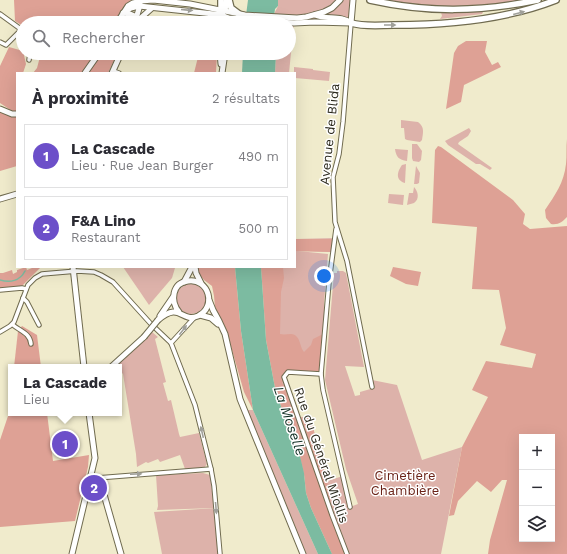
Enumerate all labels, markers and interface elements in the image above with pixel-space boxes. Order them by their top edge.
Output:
one-way arrow [181,7,193,14]
one-way arrow [513,9,525,15]
search box [16,16,296,60]
one-way arrow [384,22,397,28]
icon: search [30,27,52,49]
text: Rechercher [62,29,145,47]
street label: Avenue de Blida [317,82,342,186]
text: À proximité [32,88,129,108]
text: 2 résultats [212,91,280,106]
text: La Cascade [71,140,155,158]
text: 1 [43,149,49,164]
text: 490 m [238,149,279,164]
text: Lieu · Rue Jean Burger [71,158,214,173]
text: F&A Lino [71,212,136,230]
text: 2 [42,221,50,236]
text: 500 m [238,221,279,236]
text: Restaurant [71,230,141,245]
your location [314,266,334,286]
one-way arrow [179,324,187,335]
popup [8,364,122,416]
text: La Cascade [23,374,107,392]
water label: La Moselle [271,384,309,458]
street label: Rue du Général Miollis [291,385,352,525]
text: Lieu [23,392,50,407]
one-way arrow [198,426,204,438]
pin: 1 [52,429,78,459]
map controls [519,434,555,542]
button: + [519,434,555,470]
park label: Cimetière Chambière [371,468,439,498]
button: − [519,470,555,506]
one-way arrow [130,471,142,478]
pin: 2 [81,473,107,503]
one-way arrow [213,502,219,514]
button: layers [519,506,555,542]

